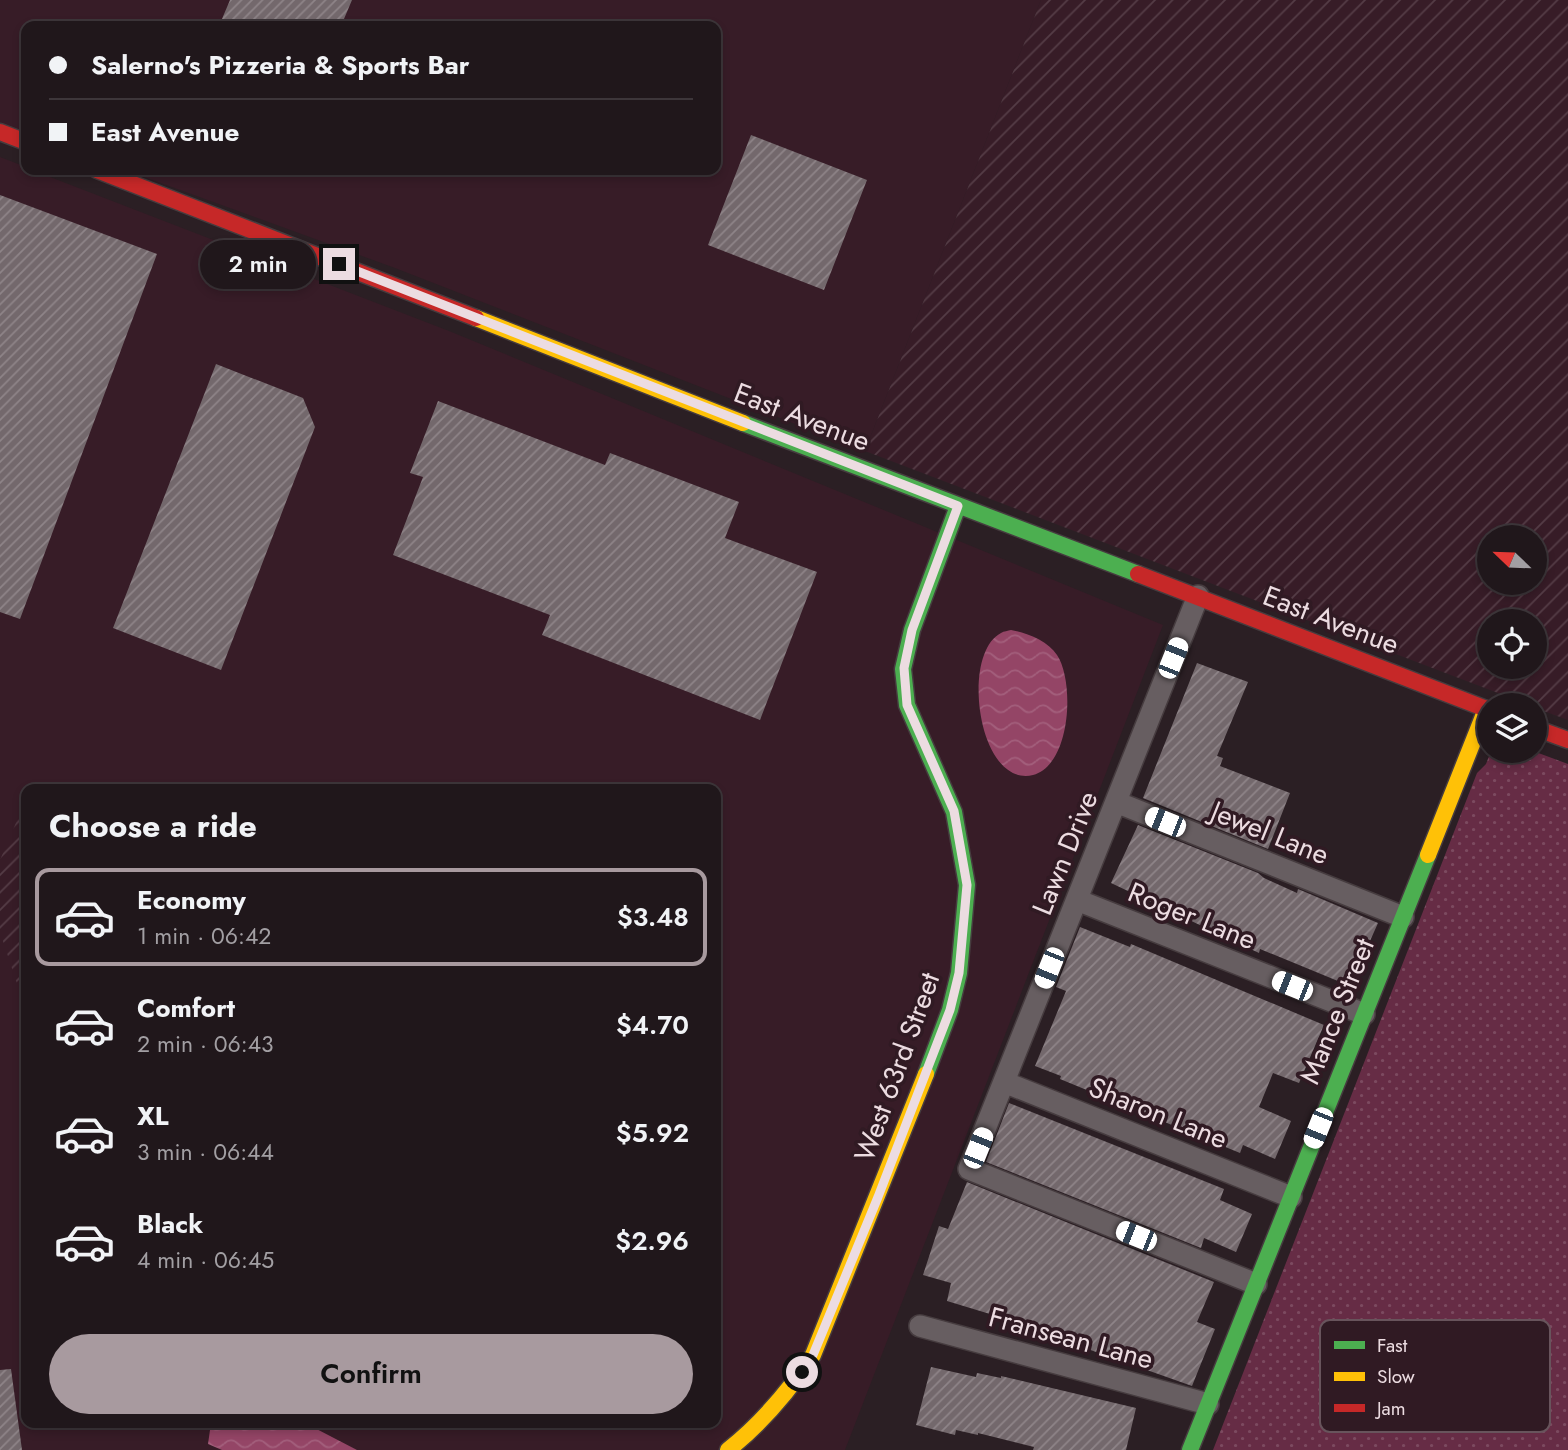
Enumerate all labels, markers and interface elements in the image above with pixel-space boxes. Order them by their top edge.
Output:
text: Salerno's Pizzeria & Sports Bar [91,46,469,84]
text: East Avenue [91,113,239,151]
callout: 2 min [199,240,314,288]
text: 2 min [228,247,288,281]
route end [323,248,355,280]
street label: East Avenue [728,372,876,462]
north arrow [1477,525,1547,595]
map controls [1477,525,1547,763]
street label: East Avenue [1257,575,1405,665]
button: locate [1477,609,1547,679]
car [1156,635,1191,681]
button: layers [1477,693,1547,763]
street label: Lawn Drive [1022,785,1108,921]
street label: Jewel Lane [1201,789,1335,875]
text: Choose a ride [49,803,257,849]
car [1142,804,1189,840]
street label: Roger Lane [1122,872,1262,960]
text: Economy [137,881,246,919]
icon: car [53,886,116,949]
text: $3.48 [617,898,689,936]
text: 1 min · 06:42 [137,919,271,953]
street label: Mance Street [1289,932,1385,1090]
car [1032,945,1067,991]
street label: West 63rd Street [844,966,950,1167]
car [1269,968,1316,1004]
text: Comfort [137,989,235,1027]
icon: car [53,994,116,1057]
text: $4.70 [616,1006,689,1044]
text: 2 min · 06:43 [137,1027,274,1061]
street label: Sharon Lane [1083,1067,1233,1159]
text: XL [137,1097,169,1135]
icon: car [53,1102,116,1165]
car [1301,1105,1336,1151]
text: $5.92 [616,1114,689,1152]
car [961,1125,996,1171]
text: 3 min · 06:44 [137,1135,274,1169]
text: Black [137,1205,203,1243]
icon: car [53,1210,116,1273]
car [1113,1218,1160,1254]
text: $2.96 [615,1222,689,1260]
text: 4 min · 06:45 [137,1243,274,1277]
street label: Fransean Lane [984,1296,1158,1380]
legend [1320,1320,1550,1432]
text: Fast [1377,1332,1408,1359]
button: Confirm [49,1334,693,1414]
route start [786,1356,818,1388]
text: Slow [1377,1363,1415,1390]
text: Jam [1374,1395,1406,1422]

